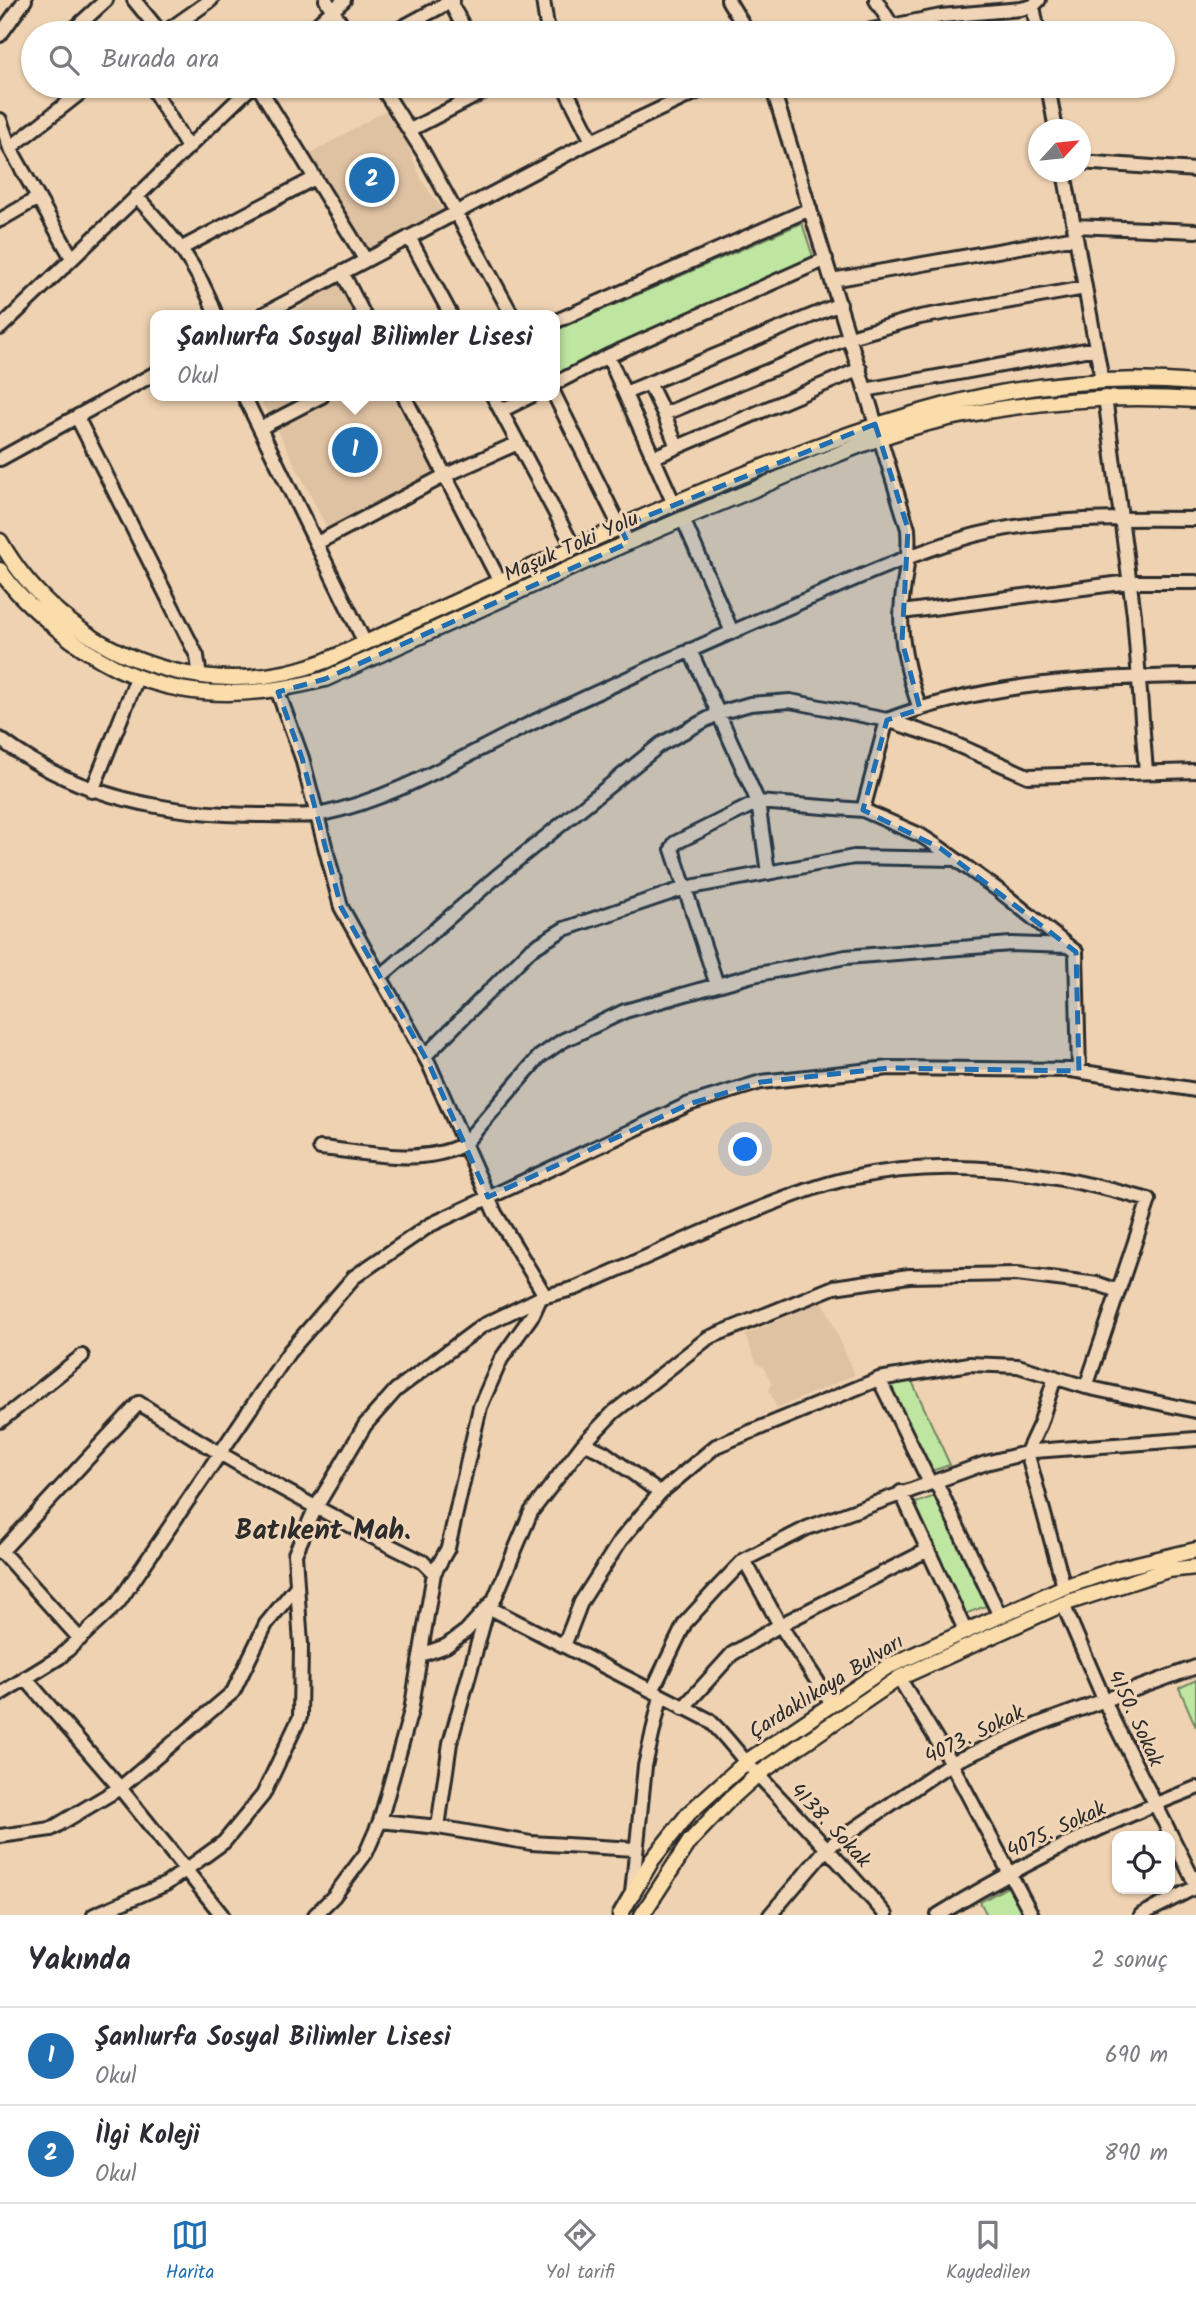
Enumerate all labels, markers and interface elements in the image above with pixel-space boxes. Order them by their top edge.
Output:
search box [21,21,1175,98]
text: Burada ara [101,39,219,81]
icon: search [45,41,83,79]
north arrow [1028,119,1091,182]
pin: 2 [349,154,395,206]
popup [150,310,560,401]
text: Şanlıurfa Sosyal Bilimler Lisesi [177,317,533,359]
text: Okul [177,359,219,395]
pin: 1 [332,424,378,476]
street label: Maşuk Toki Yolu [499,503,644,592]
your location [728,1132,762,1166]
district label: Batıkent Mah. [235,1509,411,1554]
street label: Çardaklıkaya Bulvarı [743,1626,911,1748]
street label: 4150. Sokak [1098,1665,1172,1773]
street label: 4073. Sokak [919,1697,1030,1774]
street label: 4138. Sokak [782,1776,878,1876]
street label: 4075. Sokak [1001,1793,1112,1868]
map controls [1112,1831,1175,1894]
button: locate [1112,1831,1175,1894]
text: Yakında [28,1937,131,1985]
text: 2 sonuç [1092,1943,1168,1979]
text: Şanlıurfa Sosyal Bilimler Lisesi [95,2017,451,2059]
text: 1 [48,2038,54,2074]
text: 690 m [1105,2038,1168,2074]
text: Okul [95,2059,137,2095]
text: İlgi Koleji [95,2115,200,2157]
text: 2 [44,2136,58,2172]
text: 890 m [1104,2136,1168,2172]
text: Okul [95,2157,137,2193]
tab: Harita [166,2216,214,2288]
tab: Yol tarifi [546,2216,615,2288]
tab: Kaydedilen [946,2216,1030,2288]

